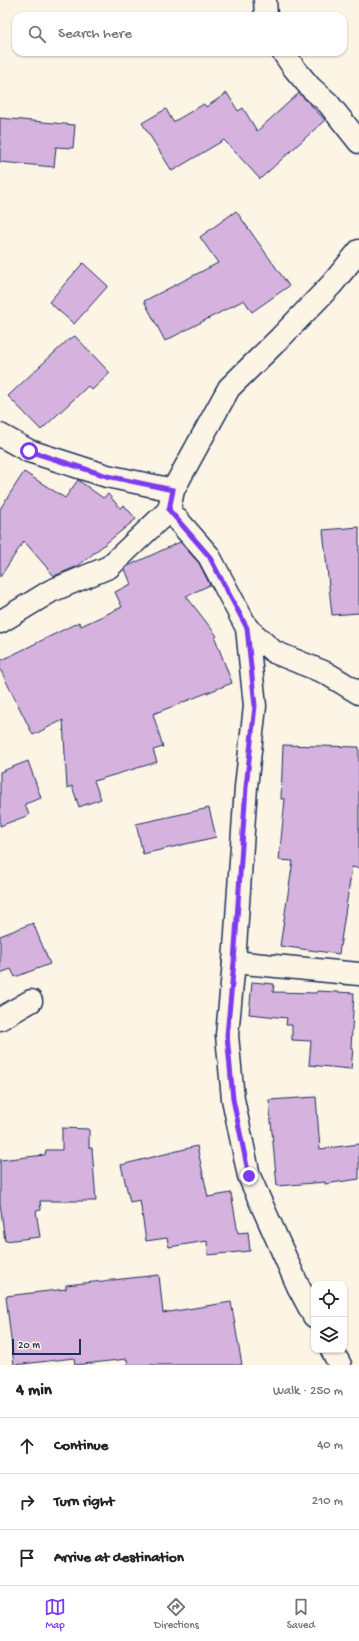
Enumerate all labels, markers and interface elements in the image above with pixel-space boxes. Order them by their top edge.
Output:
search box [12,12,347,56]
icon: search [26,23,48,45]
text: Search here [58,25,132,43]
route start [20,442,38,460]
route end [240,1167,258,1185]
map controls [311,1281,347,1353]
button: locate [311,1281,347,1317]
button: layers [311,1317,347,1353]
scale bar [12,1337,81,1356]
text: 20 m [18,1340,40,1352]
text: 4 min [16,1381,52,1401]
text: Walk · 250 m [273,1384,343,1399]
icon: ahead [16,1435,38,1457]
text: Continue [54,1437,108,1455]
text: 40 m [317,1438,343,1453]
icon: right [16,1491,38,1513]
text: Turn right [54,1493,114,1511]
text: 210 m [312,1494,343,1509]
icon: arrive [16,1547,38,1569]
text: Arrive at destination [54,1549,184,1567]
tab: Map [44,1596,66,1632]
tab: Directions [154,1596,199,1632]
tab: Saved [287,1596,315,1632]

